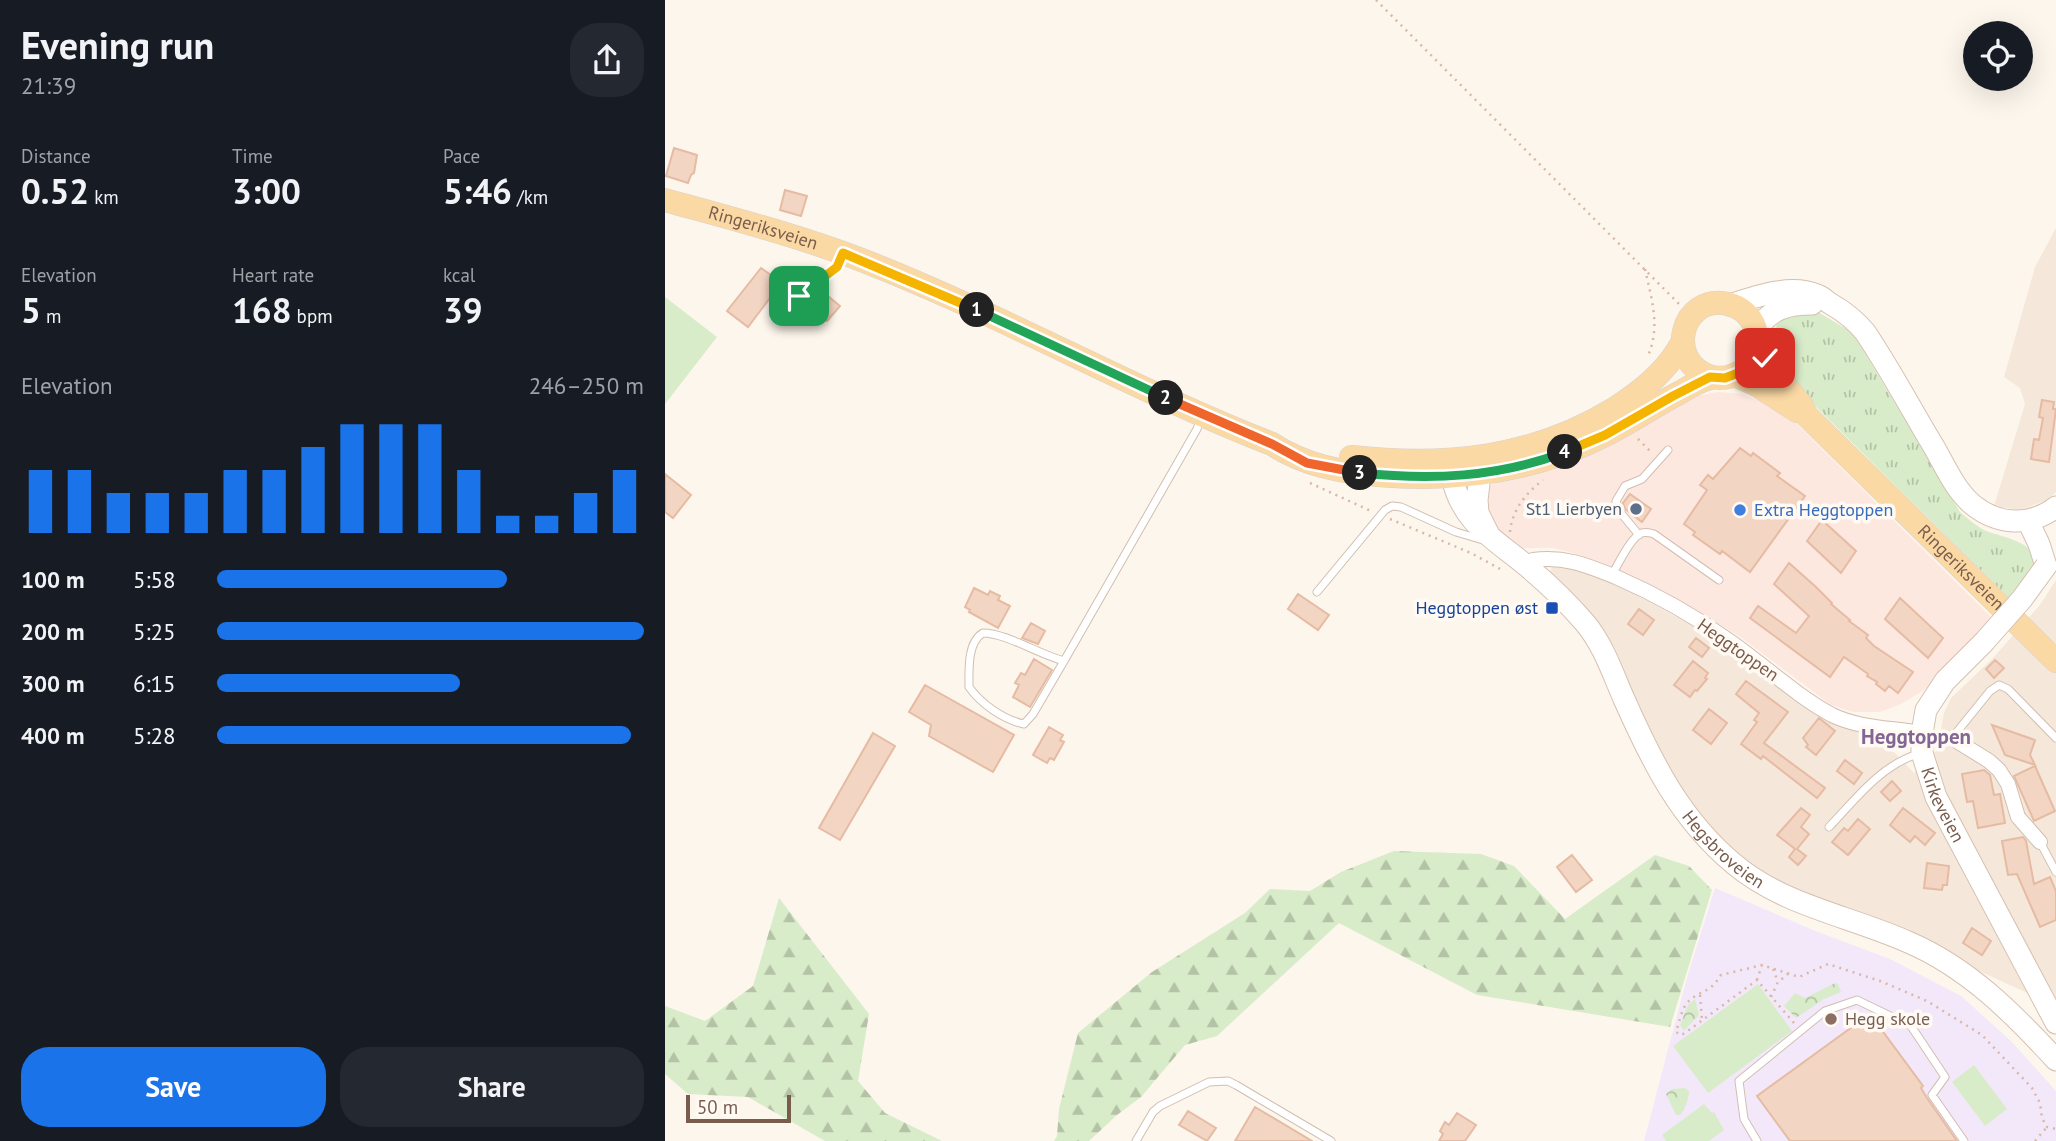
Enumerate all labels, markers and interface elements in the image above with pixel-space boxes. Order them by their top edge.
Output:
text: Evening run [21,20,214,69]
map controls [1963,21,2033,91]
button: locate [1963,21,2033,91]
button: share [570,23,644,97]
text: 21:39 [21,71,76,100]
text: Distance [21,144,91,168]
text: Time [232,144,273,168]
text: Pace [443,144,480,168]
text: 0.52 [21,168,89,214]
text: 3:00 [232,168,301,214]
text: 5:46 [443,168,512,214]
text: km [89,185,119,209]
text: /km [512,185,548,209]
street label: Ringeriksveien [706,200,821,255]
text: Elevation [21,263,97,287]
text: Heart rate [232,263,314,287]
text: kcal [443,263,475,287]
pin [769,266,829,326]
icon: arrive [780,277,818,315]
text: 5 [21,287,41,333]
text: 168 [232,287,292,333]
text: 39 [443,287,483,333]
pin: 1 [959,292,995,328]
text: 1 [971,297,982,321]
text: m [41,304,61,328]
text: bpm [292,304,333,328]
pin [1735,328,1795,388]
icon: check [1746,339,1784,377]
text: Elevation [21,371,113,400]
text: 246–250 m [529,371,644,400]
pin: 2 [1149,380,1183,416]
text: 2 [1160,385,1171,409]
pin: 4 [1548,434,1583,470]
text: 4 [1559,439,1570,463]
pin: 3 [1343,456,1377,490]
text: 3 [1354,460,1365,484]
place label: St1 Lierbyen [1526,497,1622,520]
place label: Extra Heggtoppen [1754,498,1893,521]
marker: St1 Lierbyen [1628,501,1644,517]
marker: Extra Heggtoppen [1732,502,1748,518]
street label: Ringeriksveien [1913,519,2010,615]
text: 100 m [21,565,84,594]
text: 5:58 [133,565,176,594]
place label: Heggtoppen øst [1415,596,1538,619]
marker: Heggtoppen øst [1544,600,1560,616]
street label: Heggtoppen [1693,613,1784,686]
text: 200 m [21,617,84,646]
text: 5:25 [133,617,176,646]
text: 300 m [21,669,84,698]
text: 6:15 [133,669,176,698]
text: 400 m [21,721,84,750]
text: 5:28 [133,721,176,750]
district label: Heggtoppen [1861,723,1971,750]
street label: Kirkeveien [1916,764,1970,846]
street label: Hegsbroveien [1677,806,1769,893]
place label: Hegg skole [1845,1007,1930,1030]
marker: Hegg skole [1823,1011,1839,1027]
button: Save [21,1047,326,1127]
button: Share [340,1047,644,1127]
scale bar [686,1092,791,1124]
text: 50 m [697,1095,738,1119]

